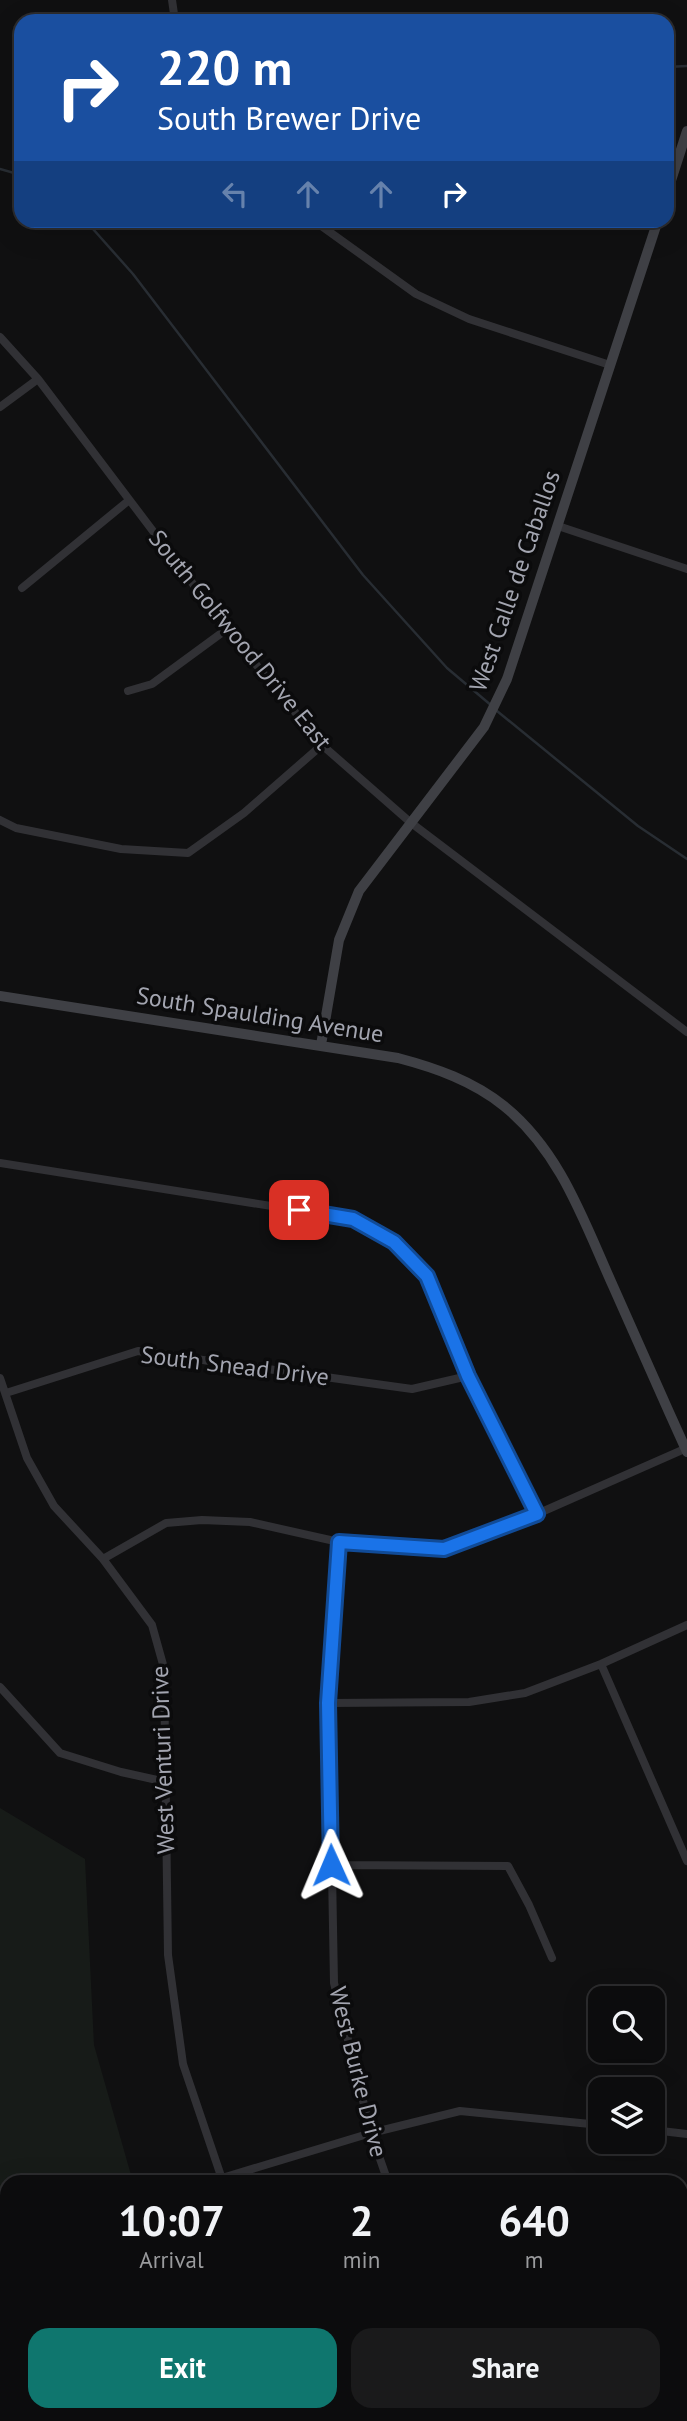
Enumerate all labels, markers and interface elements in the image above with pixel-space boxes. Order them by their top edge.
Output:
text: 220 m [157,35,292,99]
icon: right [42,42,133,133]
text: South Brewer Drive [157,97,421,139]
icon: left [216,175,254,213]
icon: ahead [289,175,327,213]
icon: ahead [362,175,400,213]
icon: right [435,175,473,213]
street label: West Calle de Caballos [462,466,567,696]
street label: South Golfwood Drive East [142,523,339,756]
street label: South Spaulding Avenue [134,980,386,1049]
pin [269,1180,329,1240]
icon: arrive [280,1191,318,1229]
street label: South Snead Drive [139,1339,331,1392]
street label: West Venturi Drive [144,1665,181,1855]
position arrow [294,1828,368,1902]
street label: West Burke Drive [322,1984,395,2160]
map controls [588,1986,665,2154]
button: search [588,1986,665,2063]
button: layers [588,2077,665,2154]
text: 10:07 [118,2193,225,2248]
text: 2 [350,2193,373,2248]
text: 640 [498,2193,570,2248]
text: Arrival [139,2245,204,2274]
text: min [343,2245,380,2274]
text: m [525,2245,543,2274]
button: Exit [28,2328,337,2408]
button: Share [351,2328,660,2408]

